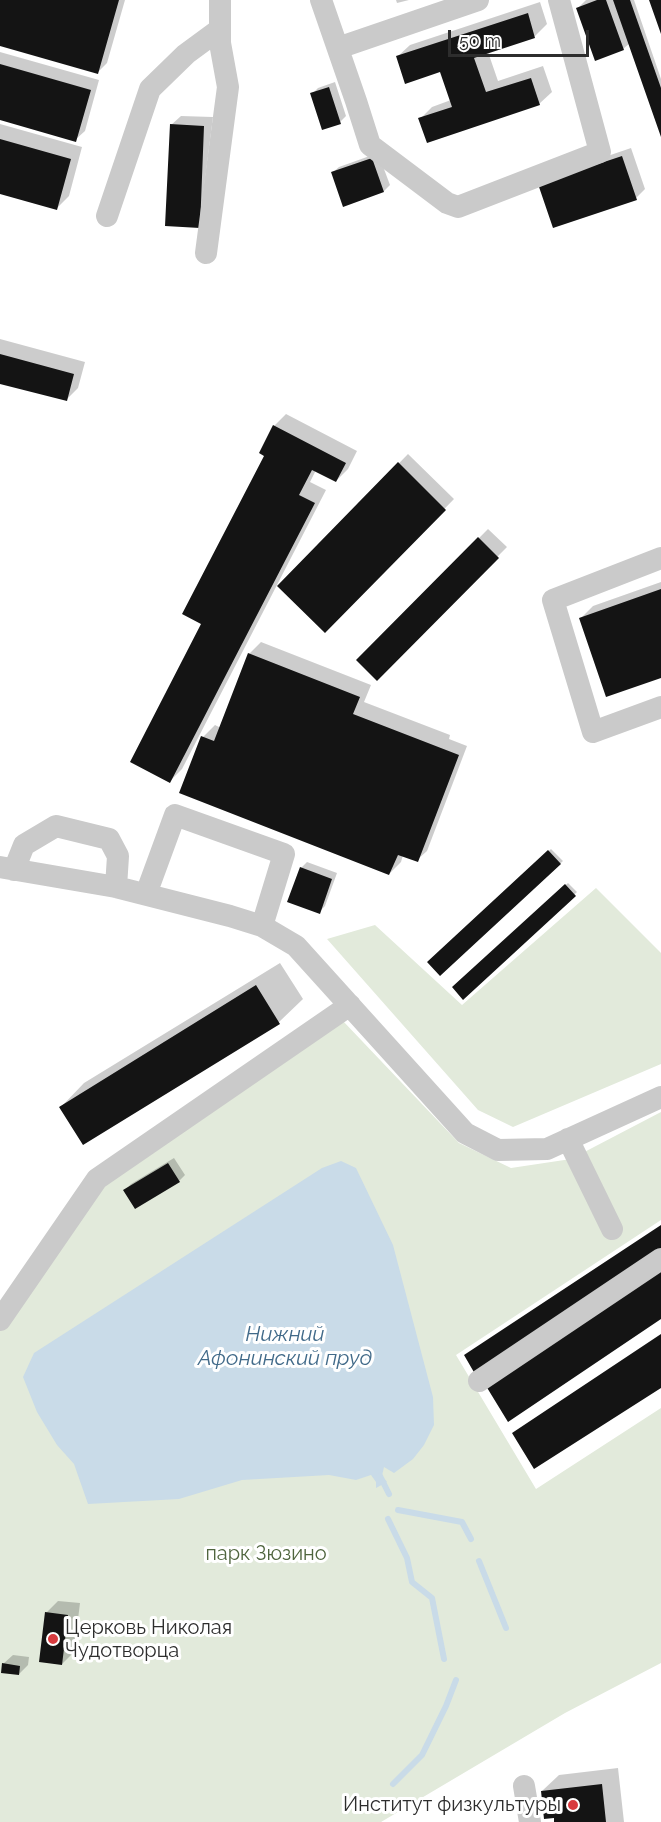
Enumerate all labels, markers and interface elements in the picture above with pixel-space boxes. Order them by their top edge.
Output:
scale bar [451,18,592,56]
text: 50 m [459,30,501,51]
water label: Нижний Афонинский пруд [198,1322,372,1372]
park label: парк Зюзино [205,1542,327,1566]
place label: Церковь Николая Чудотворца [65,1616,232,1663]
marker: Церковь Николая Чудотворца [46,1632,60,1646]
place label: Институт физкультуры [343,1793,561,1817]
marker: Институт физкультуры [566,1798,580,1812]

